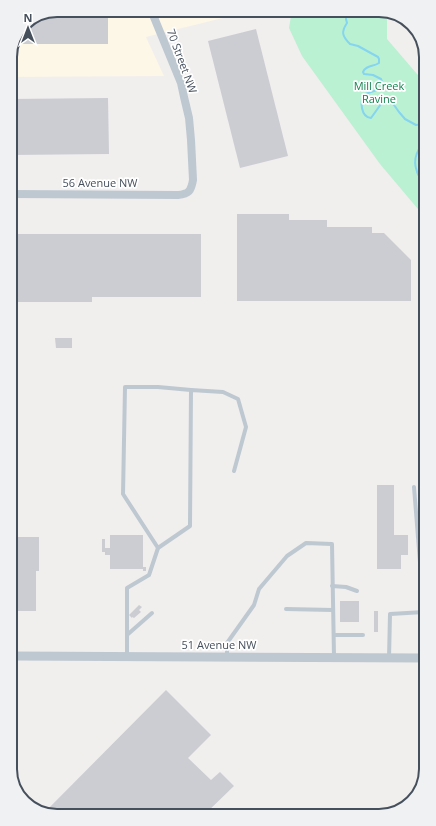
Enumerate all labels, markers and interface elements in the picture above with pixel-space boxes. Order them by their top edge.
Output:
north arrow [8,8,48,48]
text: N [24,10,32,25]
street label: 70 Street NW [164,27,201,95]
park label: Mill Creek Ravine [354,78,405,106]
street label: 56 Avenue NW [62,175,138,190]
street label: 51 Avenue NW [181,637,257,652]

